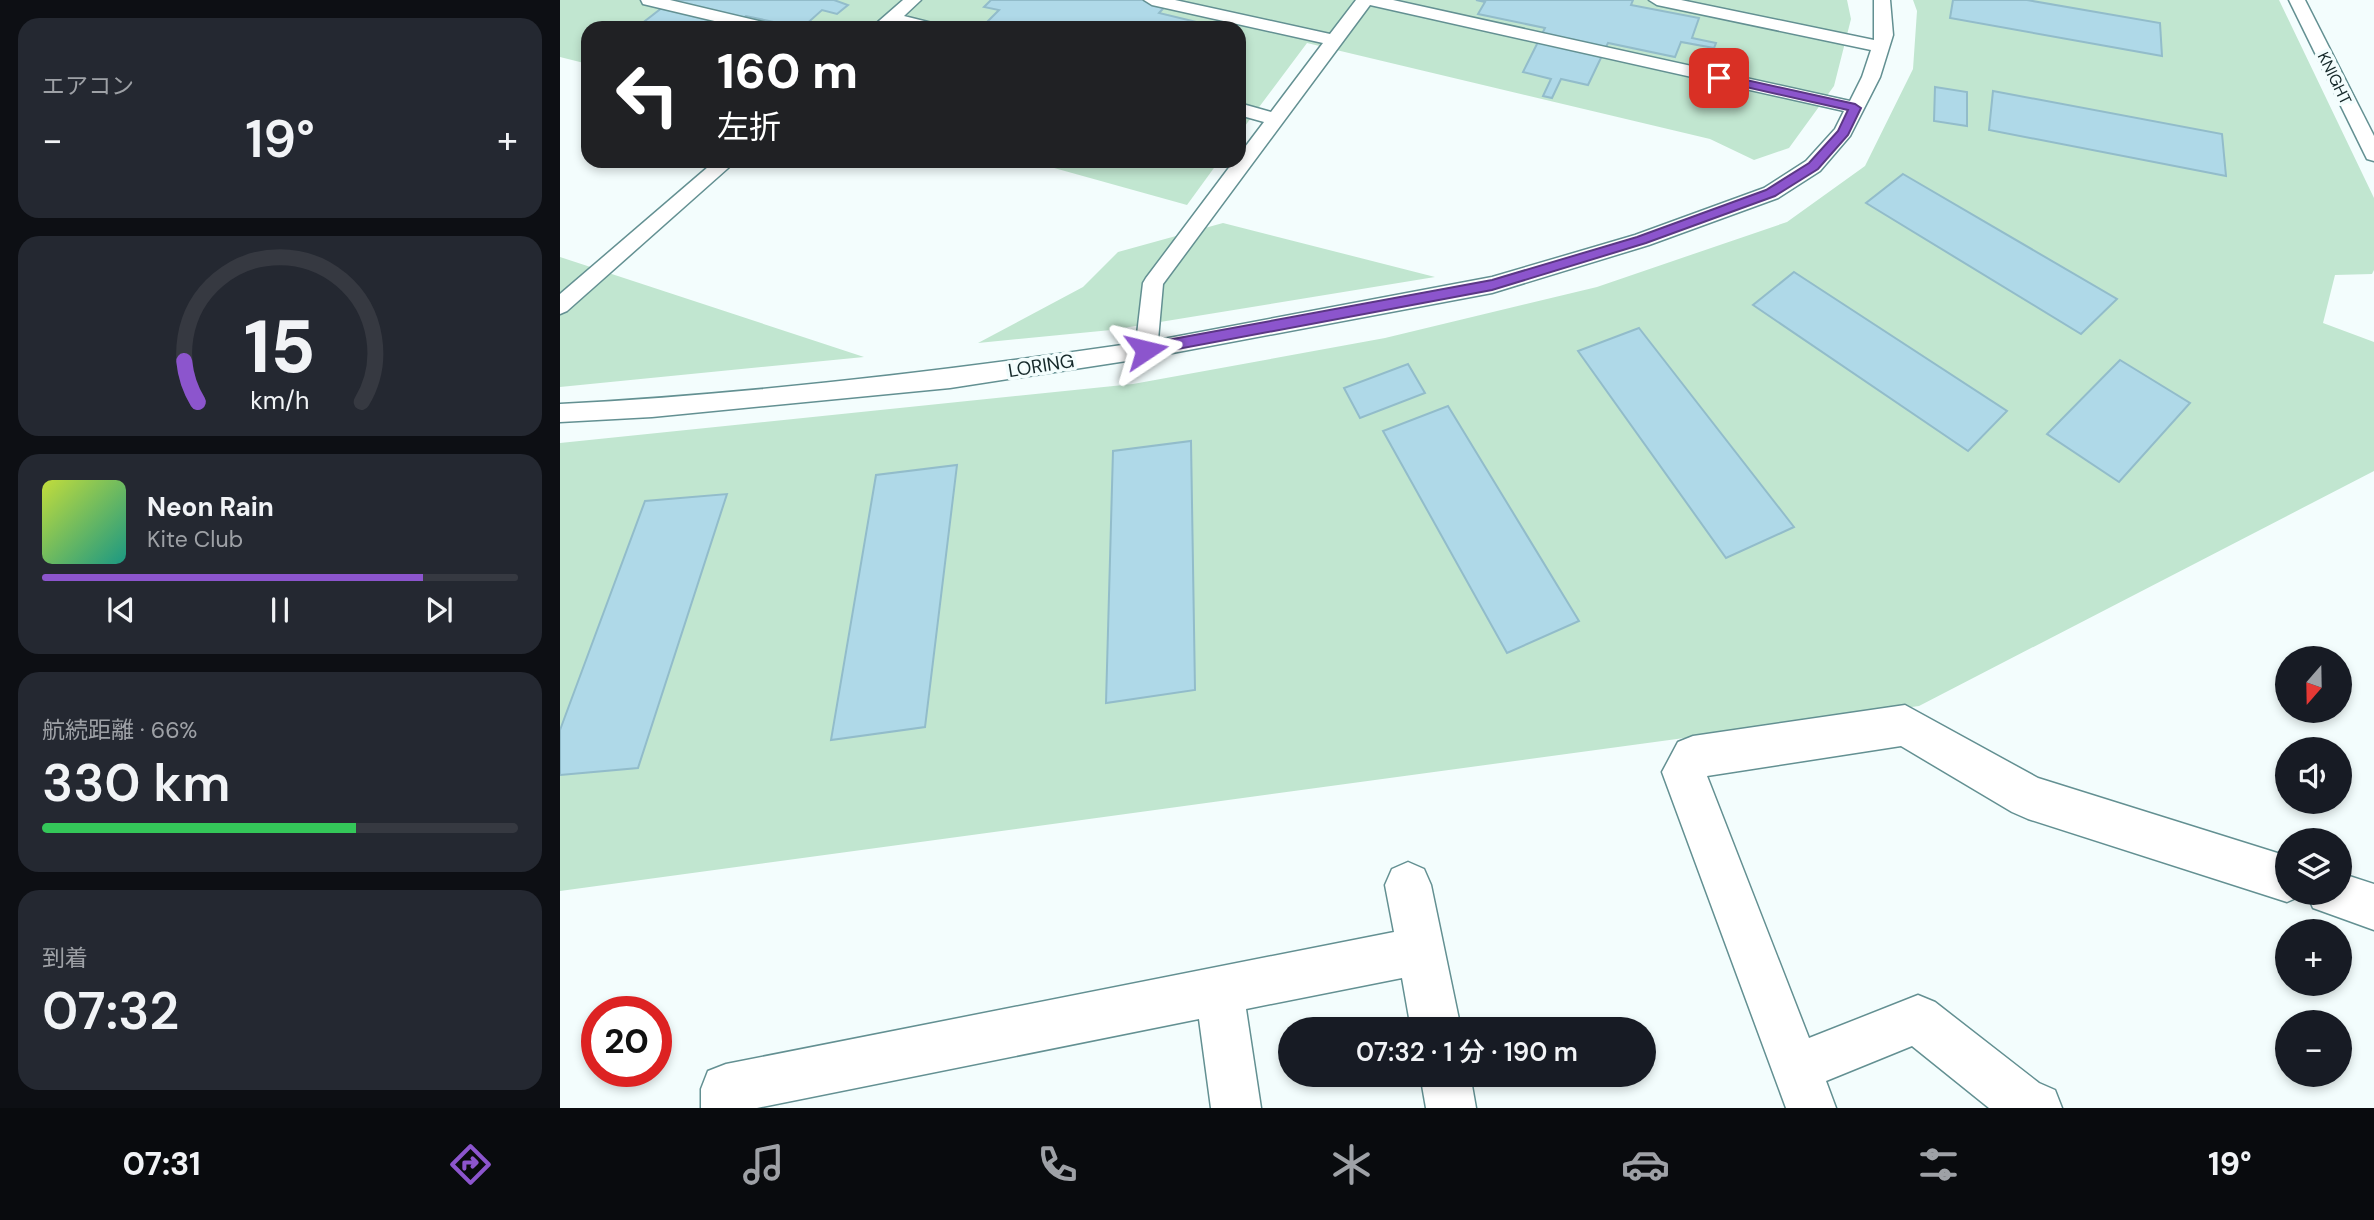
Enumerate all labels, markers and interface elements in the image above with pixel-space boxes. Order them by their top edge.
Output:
text: 160 m [717,39,858,103]
pin [1689,48,1749,108]
street label: KNIGHT [2313,48,2356,108]
icon: left [602,49,693,140]
icon: arrive [1700,59,1738,97]
text: エアコン [42,71,134,101]
text: 19° [245,105,315,173]
text: 左折 [717,106,781,148]
text: − [42,115,63,165]
text: + [497,115,518,165]
text: 15 [244,300,316,395]
position arrow [1109,313,1183,387]
street label: LORING [1006,348,1076,383]
text: km/h [250,384,310,417]
text: Neon Rain [147,490,274,524]
text: Kite Club [147,524,243,554]
icon: previous [102,591,140,629]
icon: pause [261,591,299,629]
icon: next [420,591,458,629]
north arrow [2275,646,2352,723]
map controls [2275,646,2352,1087]
text: 航続距離 · 66% [42,715,197,745]
button: sound [2275,737,2352,814]
text: 330 km [42,749,230,817]
button: layers [2275,828,2352,905]
button: + [2275,919,2352,996]
text: 到着 [42,943,88,973]
text: 07:32 [42,977,179,1045]
speed limit sign: 20 [581,996,672,1087]
button: − [2275,1010,2352,1087]
text: 07:32 · 1 分 · 190 m [1356,1035,1578,1069]
icon: directions [446,1140,495,1189]
icon: music [739,1140,788,1189]
icon: phone [1033,1140,1082,1189]
icon: climate [1327,1140,1376,1189]
icon: car [1621,1140,1670,1189]
icon: filters [1914,1140,1963,1189]
text: 07:31 [122,1143,201,1185]
text: 19° [2208,1143,2252,1185]

